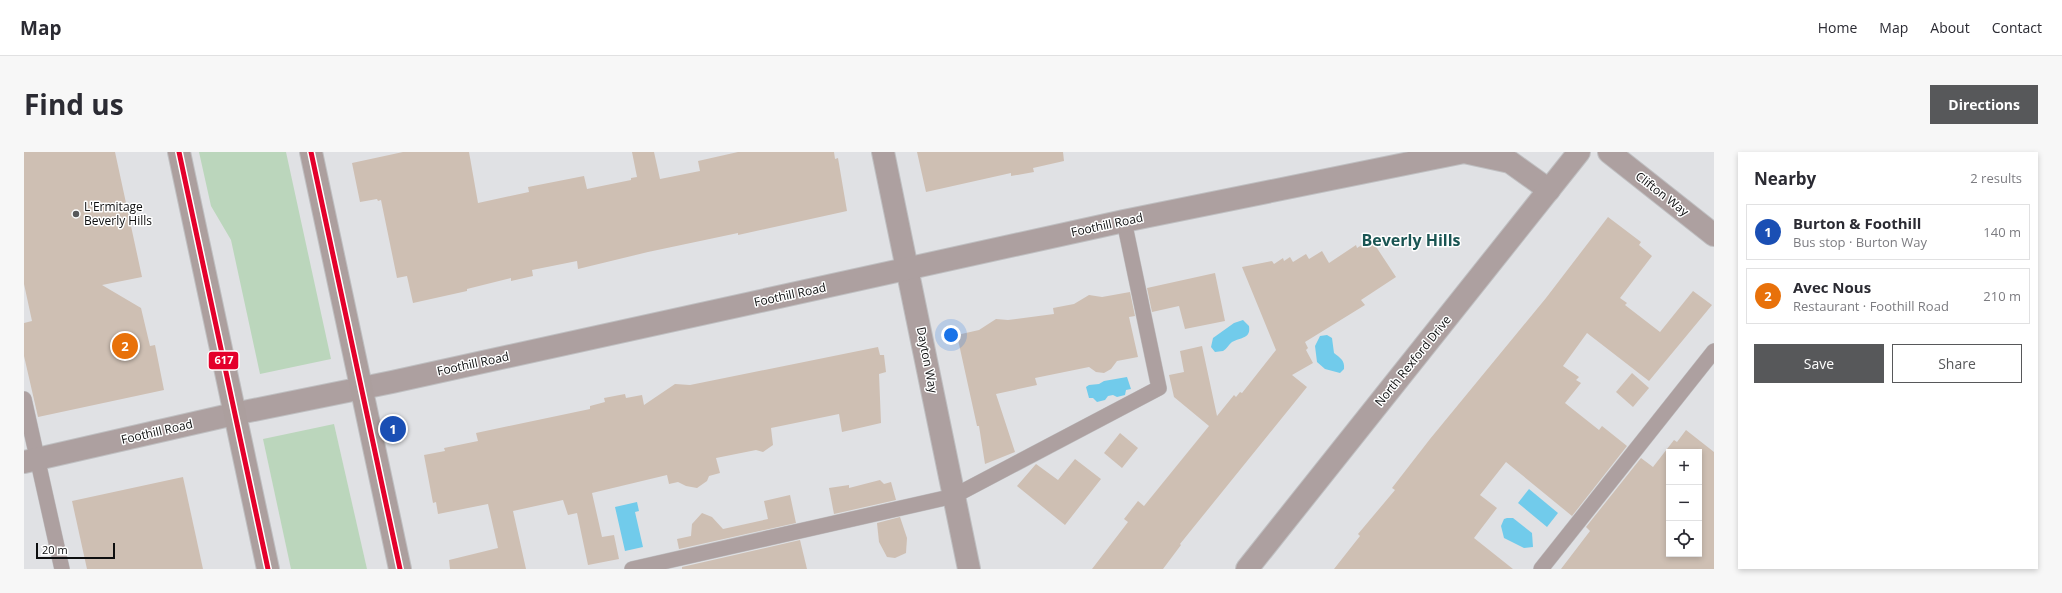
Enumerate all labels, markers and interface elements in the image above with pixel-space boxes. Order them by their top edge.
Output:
text: Map [20,15,61,41]
text: Home [1818,18,1857,37]
text: Map [1879,18,1908,37]
text: About [1930,18,1970,37]
text: Contact [1992,18,2042,37]
text: Find us [24,85,124,123]
button: Directions [1930,85,2038,124]
street label: Clifton Way [1632,167,1693,220]
text: Nearby [1754,167,1816,190]
text: 2 results [1970,169,2022,187]
place label: L'Ermitage Beverly Hills [84,198,152,229]
marker: L'Ermitage Beverly Hills [71,209,81,219]
street label: Foothill Road [1069,209,1144,240]
text: Burton & Foothill [1793,213,1921,233]
text: 1 [1764,223,1772,241]
text: 140 m [1983,223,2021,241]
district label: Beverly Hills [1361,229,1461,251]
text: Bus stop · Burton Way [1793,233,1927,251]
text: Avec Nous [1793,277,1871,297]
street label: Foothill Road [752,279,827,310]
text: 2 [1764,287,1772,305]
text: 210 m [1983,287,2021,305]
text: Restaurant · Foothill Road [1793,297,1949,315]
street label: North Rexford Drive [1371,311,1455,410]
street label: Dayton Way [913,325,942,395]
your location [941,325,961,345]
pin: 2 [112,331,138,361]
button: Save [1754,344,1884,383]
button: Share [1892,344,2022,383]
street label: Foothill Road [435,348,510,379]
line badge: 617 [208,351,239,370]
text: 617 [215,352,233,367]
pin: 1 [380,414,406,444]
street label: Foothill Road [119,415,194,448]
map controls [1666,449,1702,557]
button: + [1666,449,1702,485]
button: − [1666,485,1702,521]
button: locate [1666,521,1702,557]
scale bar [36,541,115,560]
text: 20 m [42,542,68,557]

